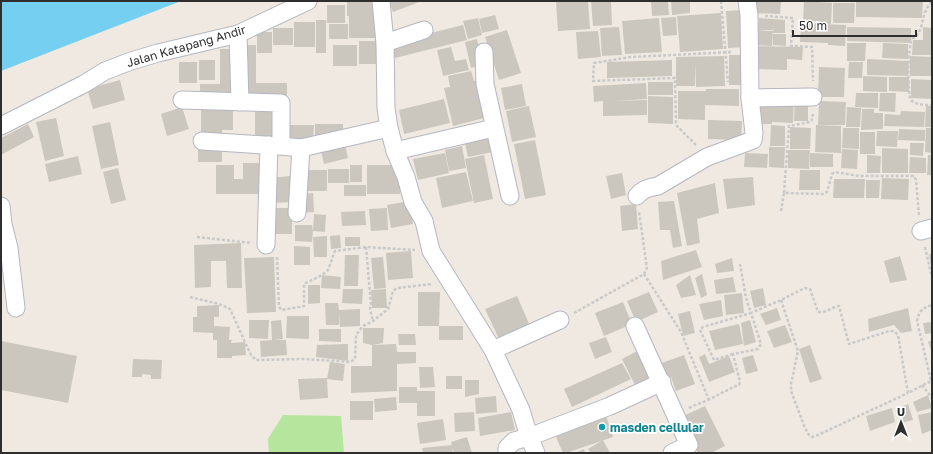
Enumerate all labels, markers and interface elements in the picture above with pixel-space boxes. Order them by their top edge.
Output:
scale bar [793,12,916,38]
text: 50 m [799,18,827,33]
street label: Jalan Katapang Andir [125,22,248,70]
north arrow [881,402,921,442]
text: U [897,405,905,418]
place label: masden cellular [610,420,704,435]
marker: masden cellular [597,422,607,432]

